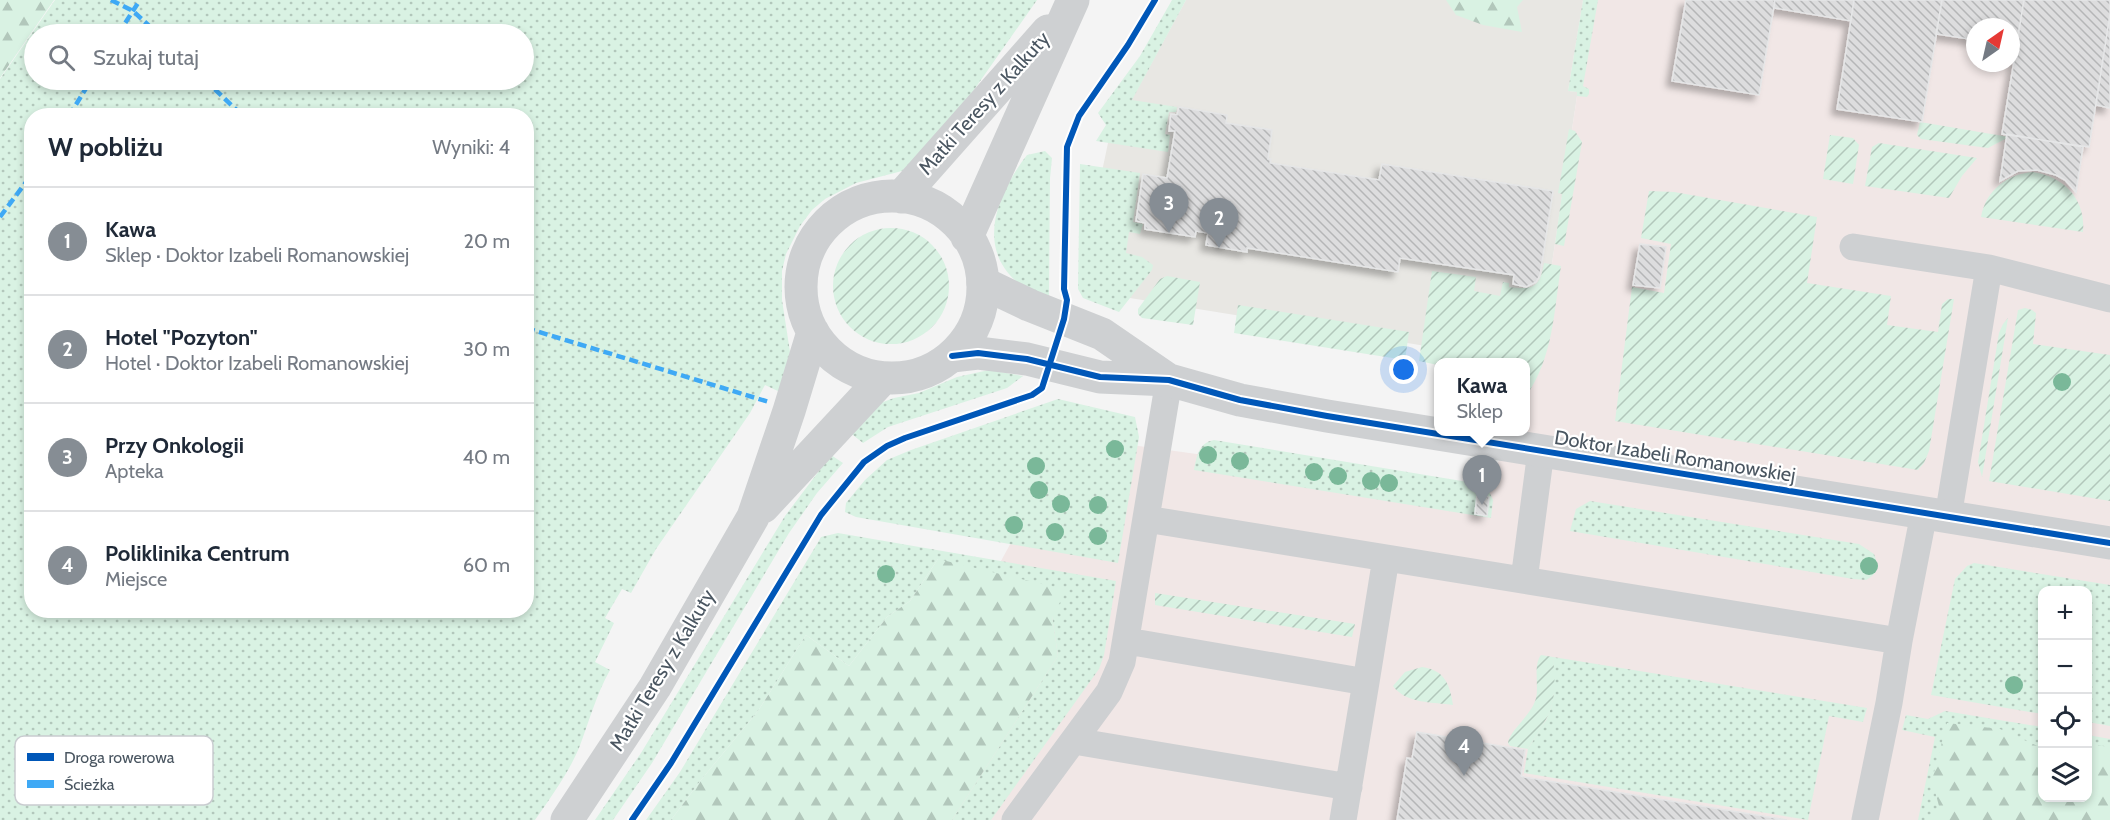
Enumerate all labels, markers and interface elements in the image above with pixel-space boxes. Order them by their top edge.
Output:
north arrow [1966,18,2020,72]
search box [24,24,534,90]
street label: Matki Teresy z Kalkuty [913,26,1055,180]
icon: search [45,41,78,74]
text: Szukaj tutaj [93,44,199,71]
text: W pobliżu [48,131,163,163]
text: Wyniki: 4 [432,135,510,159]
pin: 3 [1150,184,1188,233]
pin: 2 [1200,198,1238,248]
text: Kawa [105,216,156,243]
text: 1 [64,229,71,253]
text: 20 m [464,229,510,253]
text: Sklep · Doktor Izabeli Romanowskiej [105,243,409,267]
text: Hotel "Pozyton" [105,324,258,351]
text: 2 [62,337,73,361]
text: 30 m [463,337,510,361]
text: Hotel · Doktor Izabeli Romanowskiej [105,351,409,375]
your location [1389,355,1418,384]
popup [1434,358,1530,436]
text: Kawa [1456,372,1508,399]
text: Sklep [1456,399,1503,423]
street label: Doktor Izabeli Romanowskiej [1553,425,1797,487]
text: Przy Onkologii [105,432,244,459]
text: 3 [62,445,73,469]
text: 40 m [462,445,510,469]
pin: 1 [1462,456,1502,505]
text: Apteka [105,459,164,483]
text: Poliklinika Centrum [105,540,290,567]
text: 4 [61,553,74,577]
text: 60 m [463,553,510,577]
text: Miejsce [105,567,167,591]
street label: Matki Teresy z Kalkuty [604,585,720,755]
map controls [2038,586,2092,802]
button: + [2038,586,2092,640]
button: − [2038,640,2092,694]
button: locate [2038,694,2092,748]
pin: 4 [1444,726,1484,776]
legend [15,736,213,805]
text: Droga rowerowa [64,748,175,767]
button: layers [2038,748,2092,802]
text: Ścieżka [64,775,115,794]

